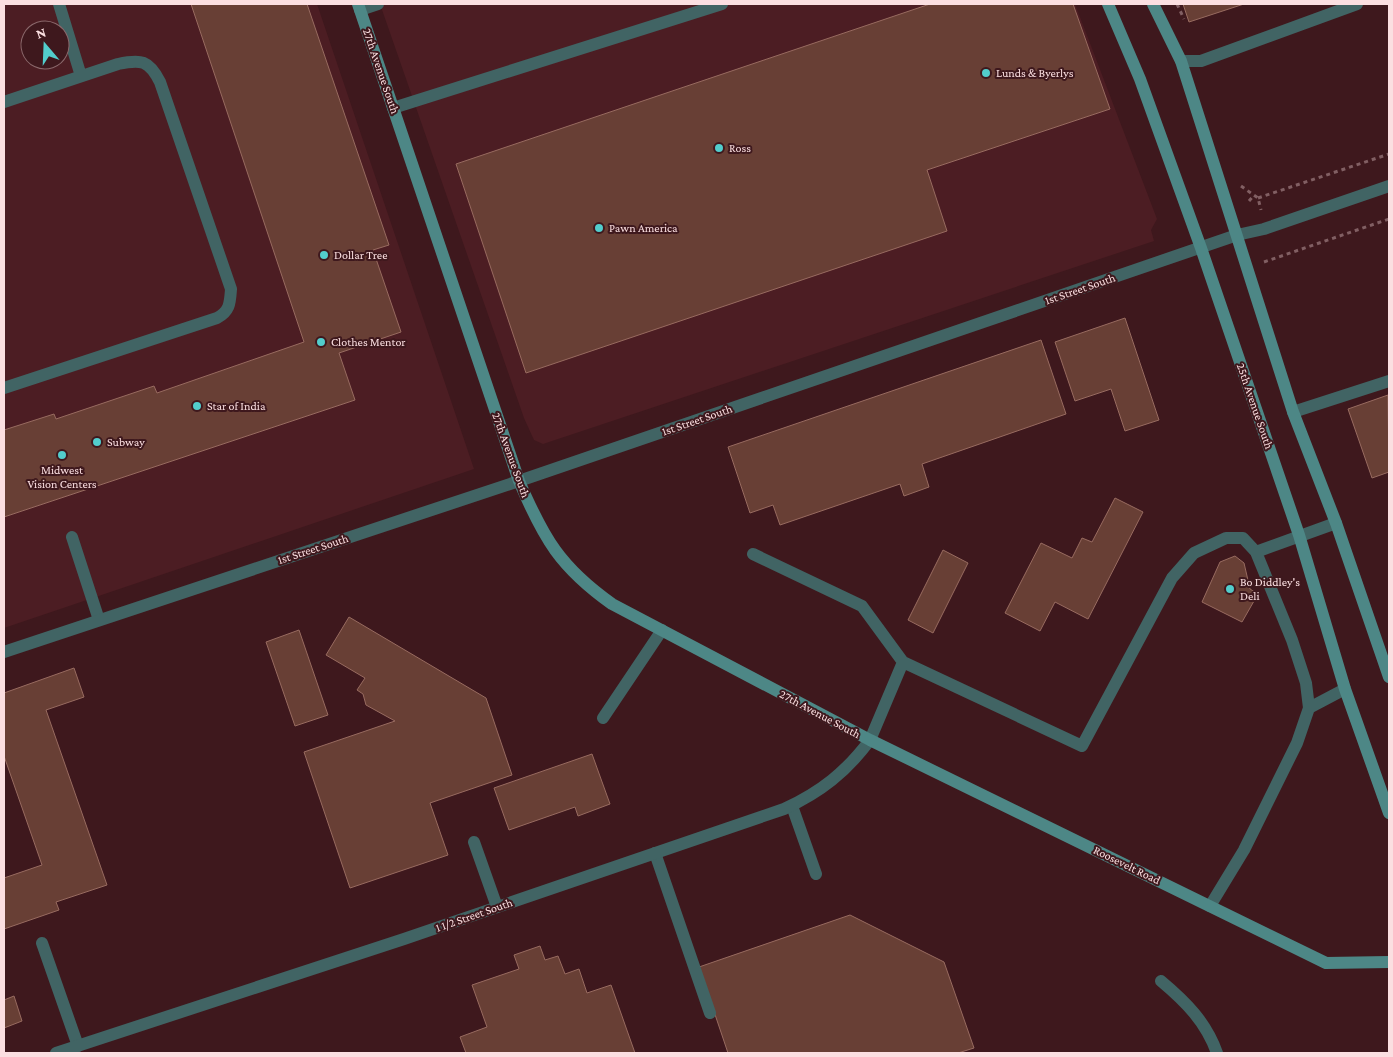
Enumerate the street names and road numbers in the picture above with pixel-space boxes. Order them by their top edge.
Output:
street label: 27th Avenue South [360,26,402,116]
street label: 1st Street South [1043,270,1118,308]
street label: 25th Avenue South [1234,361,1276,451]
street label: 1st Street South [660,401,735,439]
street label: 27th Avenue South [489,410,533,500]
street label: 1st Street South [276,531,351,567]
street label: 27th Avenue South [777,687,863,741]
street label: Roosevelt Road [1091,843,1163,888]
street label: 1 1/2 Street South [434,895,515,935]

